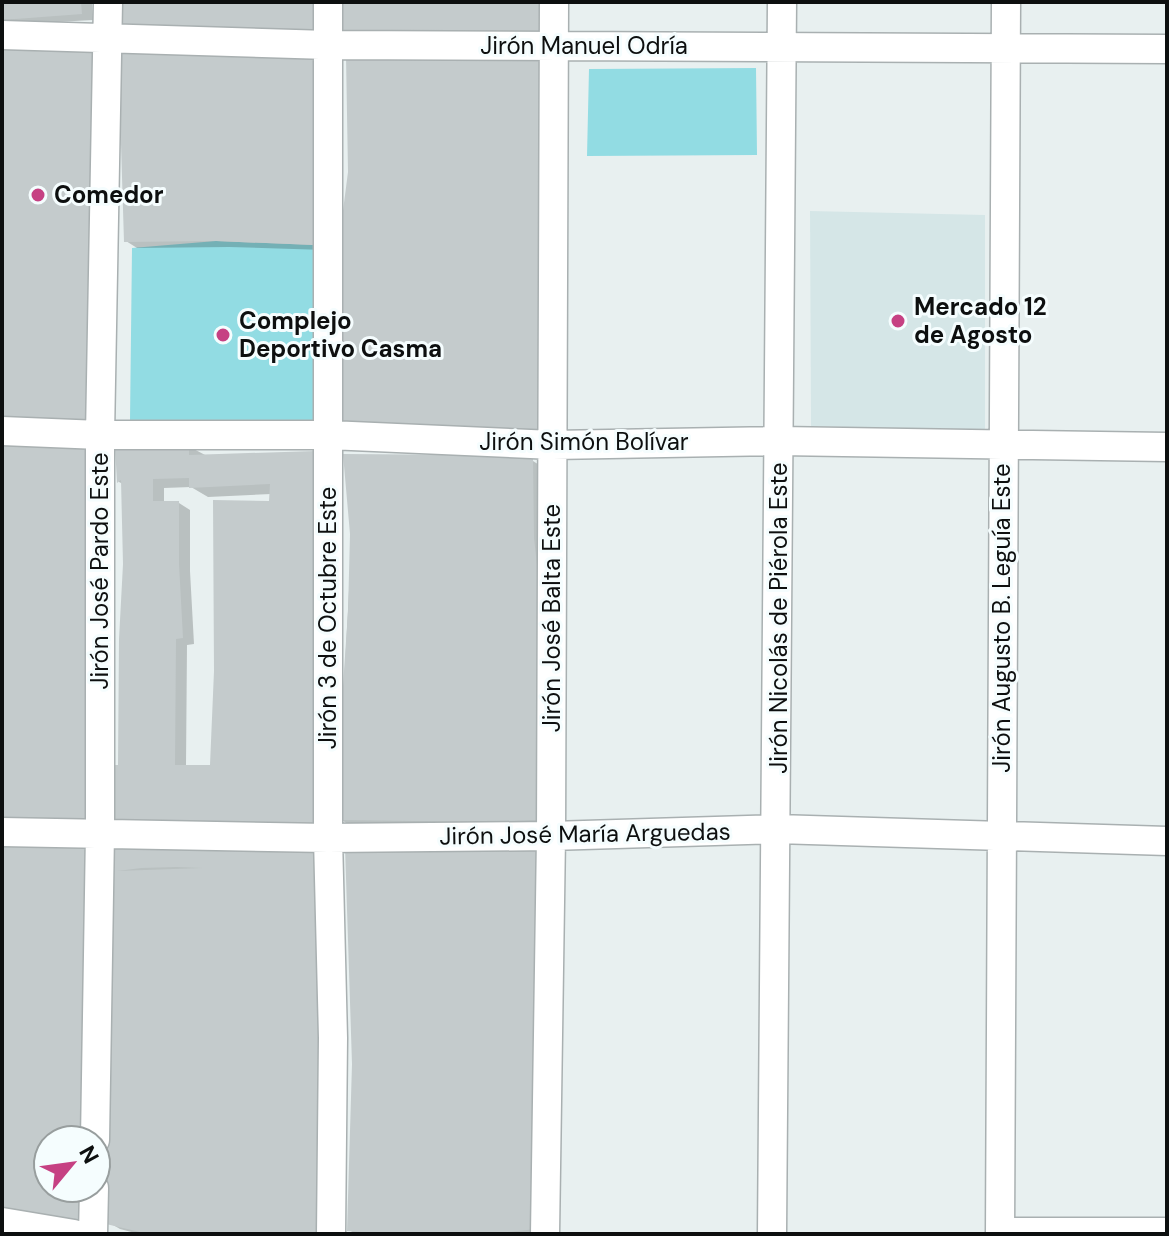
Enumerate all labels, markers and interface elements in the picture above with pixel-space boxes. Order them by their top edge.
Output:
street label: Jirón Manuel Odría [480,30,688,61]
place label: Comedor [54,179,164,210]
marker: Comedor [29,186,47,204]
place label: Mercado 12 de Agosto [914,291,1047,350]
place label: Complejo Deportivo Casma [239,305,442,364]
marker: Mercado 12 de Agosto [889,312,907,330]
marker: Complejo Deportivo Casma [214,326,232,344]
street label: Jirón Simón Bolívar [479,426,689,457]
street label: Jirón José Pardo Este [84,452,115,690]
street label: Jirón Nicolás de Piérola Este [763,462,794,774]
street label: Jirón Augusto B. Leguía Este [986,463,1017,773]
street label: Jirón 3 de Octubre Este [312,487,343,749]
street label: Jirón José Balta Este [536,504,567,732]
street label: Jirón José María Arguedas [439,815,731,852]
north arrow [32,1124,112,1204]
text: N [72,1140,106,1169]

